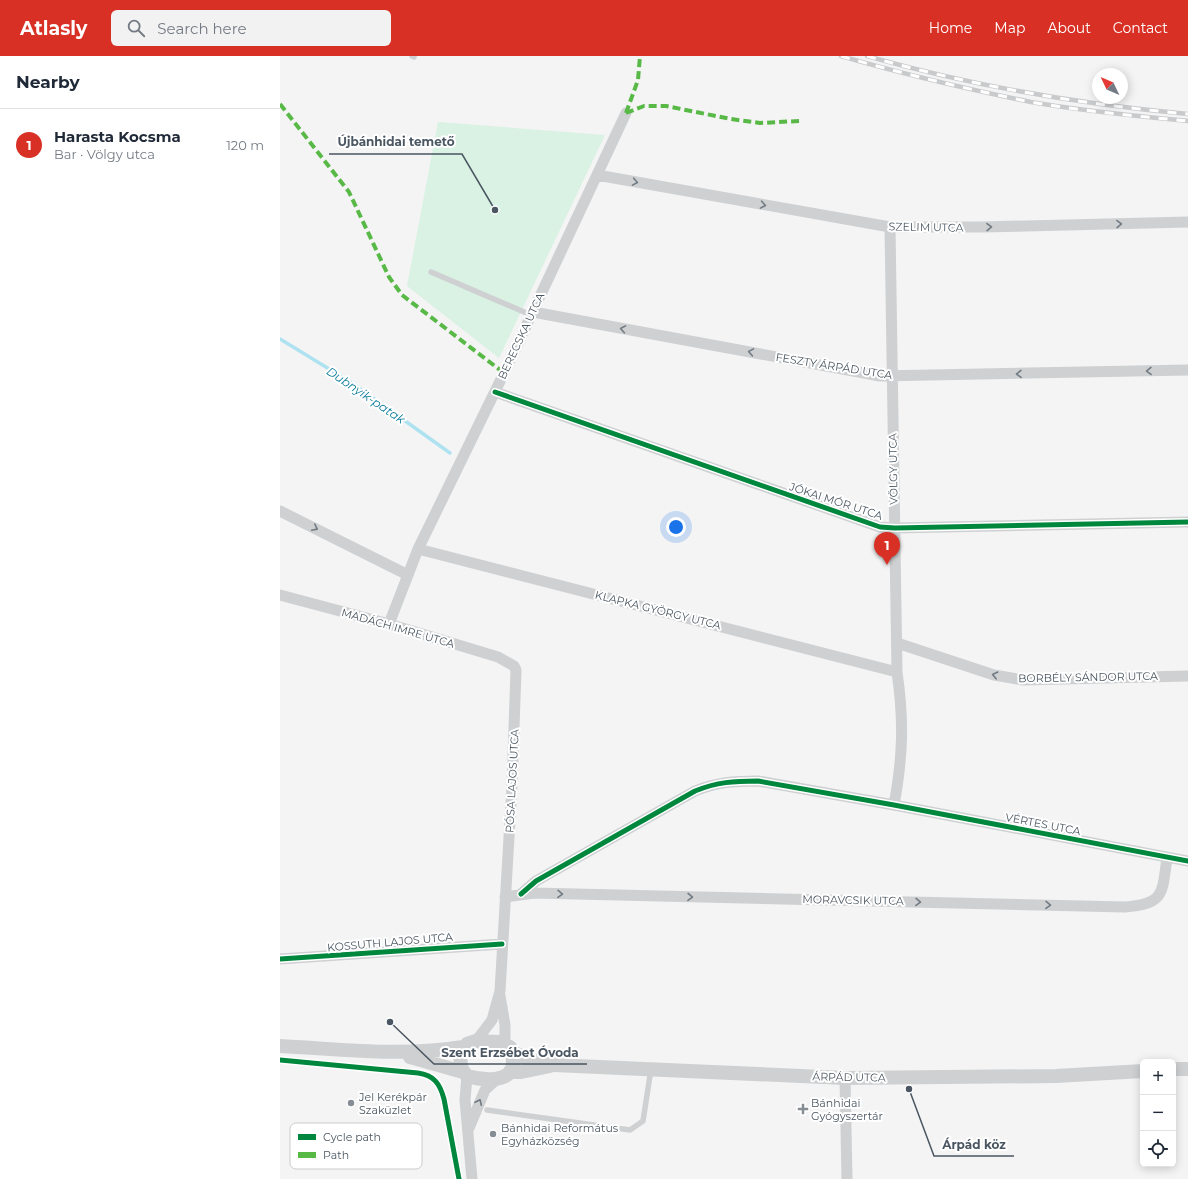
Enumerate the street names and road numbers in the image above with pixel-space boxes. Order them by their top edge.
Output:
street label: SZELIM UTCA [889,219,964,235]
street label: BERECSKA UTCA [495,290,547,382]
street label: FESZTY ÁRPÁD UTCA [775,350,893,382]
street label: VÖLGY UTCA [885,433,901,505]
street label: JÓKAI MÓR UTCA [787,479,884,523]
street label: KLAPKA GYÖRGY UTCA [594,588,722,632]
street label: MADÁCH IMRE UTCA [340,605,456,651]
street label: BORBÉLY SÁNDOR UTCA [1018,669,1158,685]
street label: PÓSA LAJOS UTCA [502,729,522,833]
street label: VÉRTES UTCA [1004,810,1082,838]
street label: MORAVCSIK UTCA [802,892,904,908]
street label: KOSSUTH LAJOS UTCA [327,930,453,954]
street label: ÁRPÁD UTCA [812,1069,886,1085]

